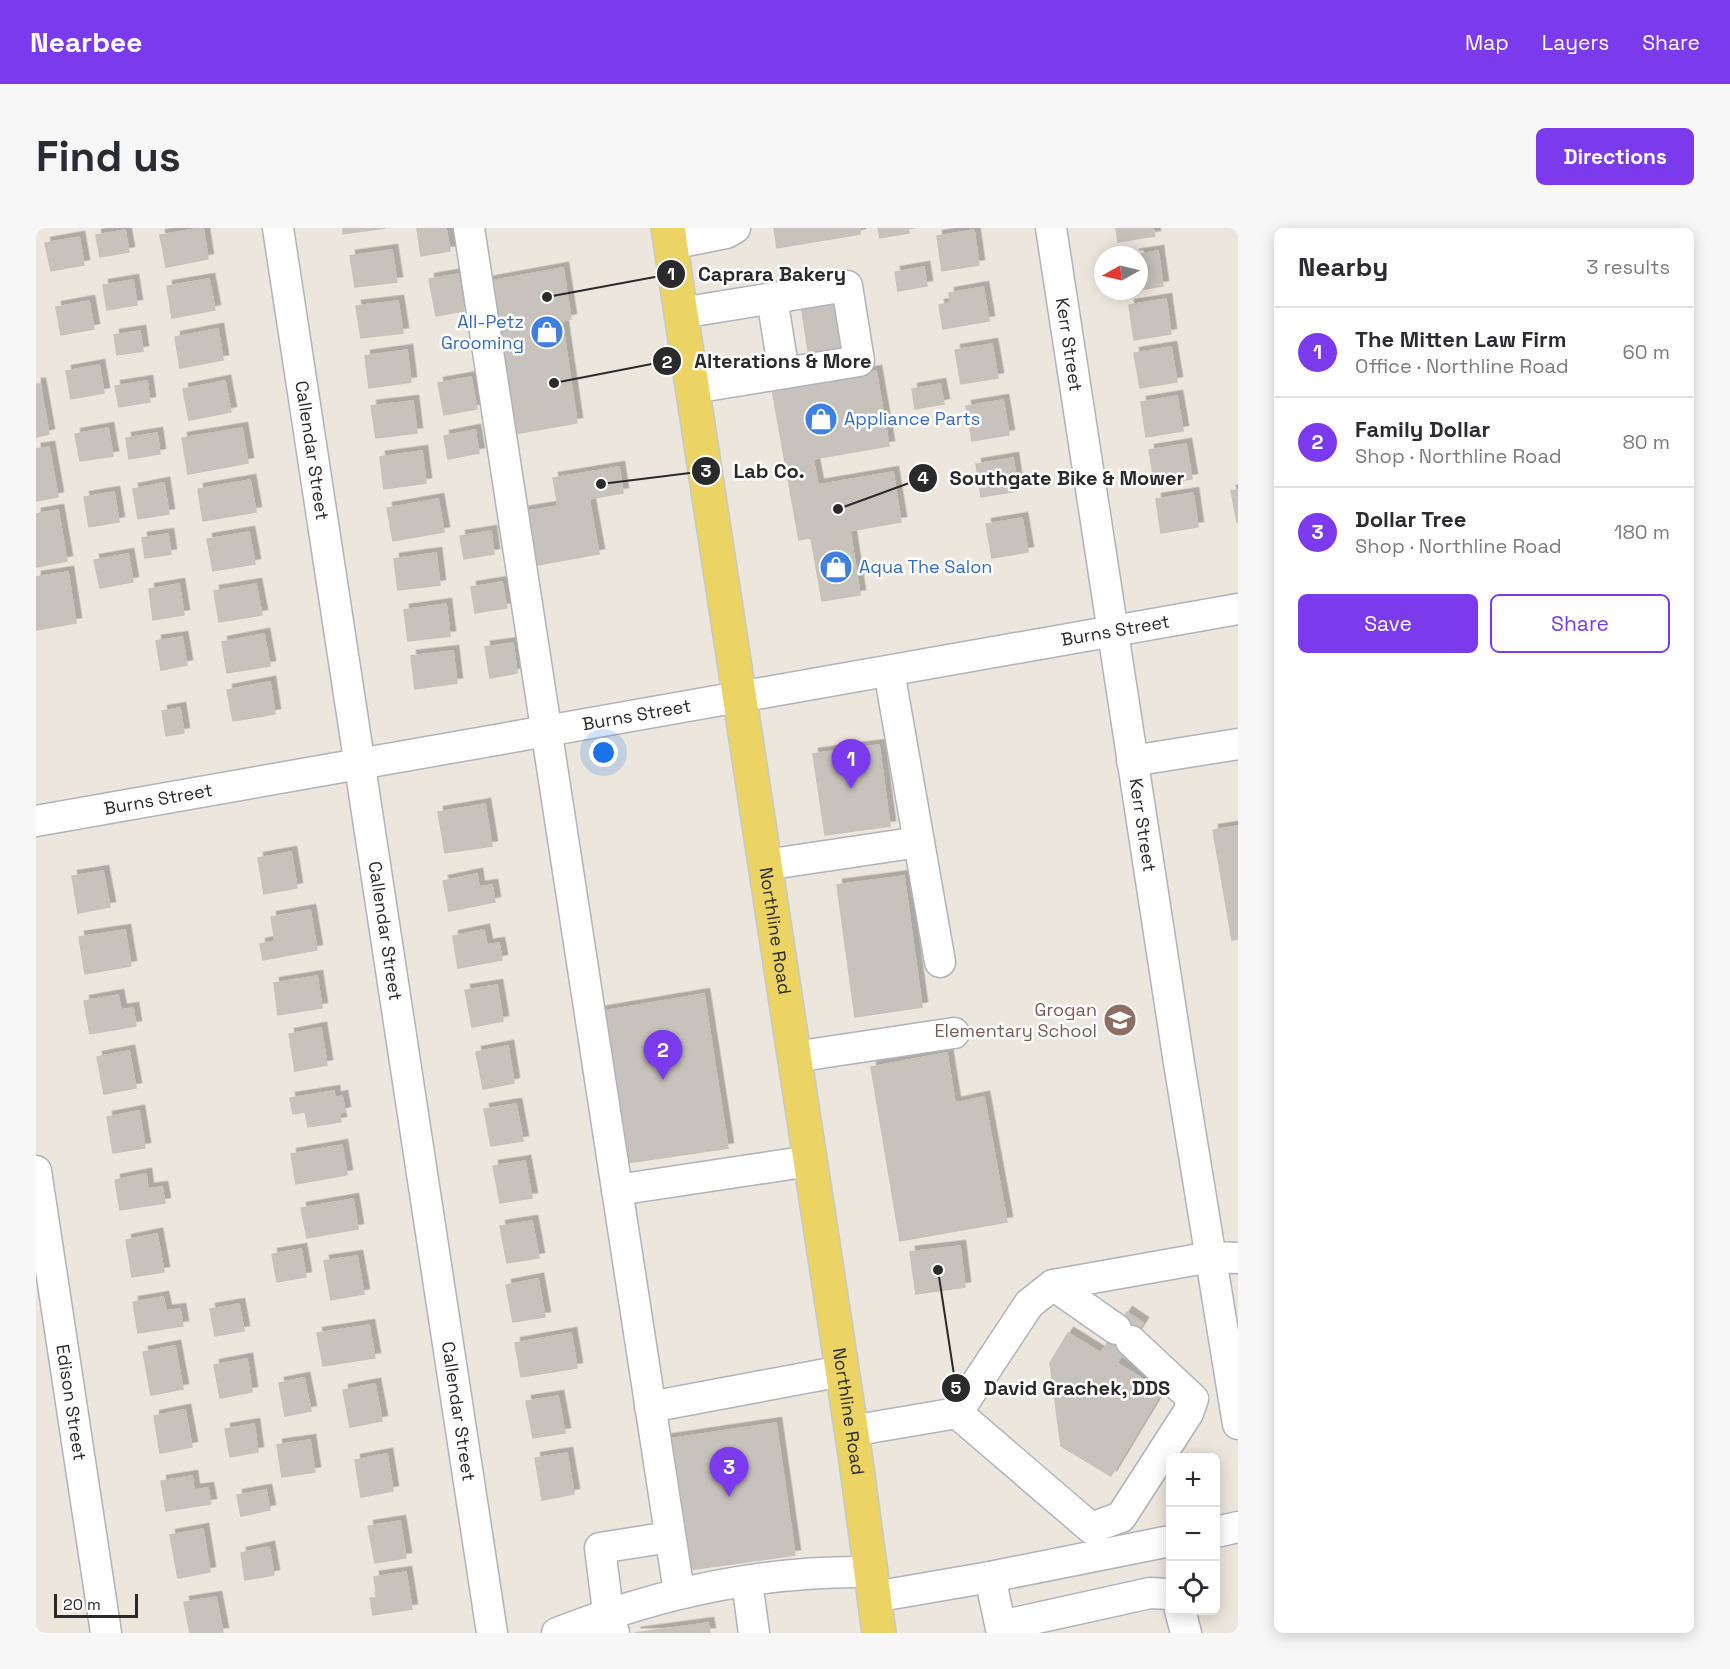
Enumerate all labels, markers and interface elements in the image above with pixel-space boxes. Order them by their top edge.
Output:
text: Nearbee [30,24,142,60]
text: Map [1465,29,1509,56]
text: Layers [1542,29,1609,56]
text: Share [1642,29,1700,56]
button: Directions [1536,128,1694,185]
text: Find us [36,130,181,183]
north arrow [1094,246,1148,300]
text: Nearby [1298,250,1388,284]
text: 3 results [1586,254,1670,280]
callout: Caprara Bakery [656,255,858,293]
text: Caprara Bakery [698,261,846,287]
text: 1 [667,262,675,285]
street label: Kerr Street [1051,296,1088,393]
place label: All-Petz Grooming [441,310,524,354]
shop icon: All-Petz Grooming [529,314,565,350]
text: The Mitten Law Firm [1355,325,1567,353]
text: 1 [1313,339,1322,365]
text: 60 m [1623,339,1670,365]
callout: Alterations & More [652,342,883,380]
text: Alterations & More [694,348,872,374]
text: 2 [662,350,673,373]
text: Office · Northline Road [1355,353,1569,379]
street label: Callendar Street [290,379,334,522]
shop icon: Appliance Parts [803,401,839,437]
place label: Appliance Parts [844,407,980,430]
text: Family Dollar [1355,415,1490,443]
text: 2 [1312,429,1323,455]
text: 80 m [1622,429,1670,455]
text: Shop · Northline Road [1355,443,1562,469]
callout: Lab Co. [691,452,816,490]
text: Lab Co. [733,458,805,484]
text: 3 [701,459,712,482]
callout: Southgate Bike & Mower [908,459,1197,497]
text: Southgate Bike & Mower [950,465,1184,491]
text: 4 [917,466,929,489]
text: Dollar Tree [1355,505,1466,533]
text: 3 [1311,519,1324,545]
text: 180 m [1614,519,1670,545]
text: Shop · Northline Road [1355,533,1562,559]
shop icon: Aqua The Salon [818,549,854,585]
place label: Aqua The Salon [859,555,992,578]
button: Save [1298,594,1478,653]
button: Share [1490,594,1670,653]
street label: Burns Street [1059,609,1171,651]
street label: Burns Street [581,694,693,735]
your location [589,738,618,767]
pin: 1 [832,740,870,789]
street label: Kerr Street [1124,776,1162,873]
street label: Burns Street [102,778,214,820]
street label: Callendar Street [364,859,408,1002]
street label: Northline Road [755,866,797,996]
place label: Grogan Elementary School [934,998,1097,1042]
school or university icon: Grogan Elementary School [1102,1002,1138,1038]
pin: 2 [644,1030,682,1080]
street label: Callendar Street [437,1340,481,1483]
street label: Edison Street [51,1342,92,1462]
street label: Northline Road [828,1346,870,1476]
callout: David Grachek, DDS [941,1369,1182,1407]
text: David Grachek, DDS [984,1375,1170,1401]
text: 5 [951,1376,962,1399]
pin: 3 [710,1448,748,1497]
map controls [1166,1453,1220,1615]
button: + [1166,1453,1220,1507]
button: − [1166,1507,1220,1561]
button: locate [1166,1561,1220,1615]
scale bar [54,1591,138,1618]
text: 20 m [63,1594,101,1615]

